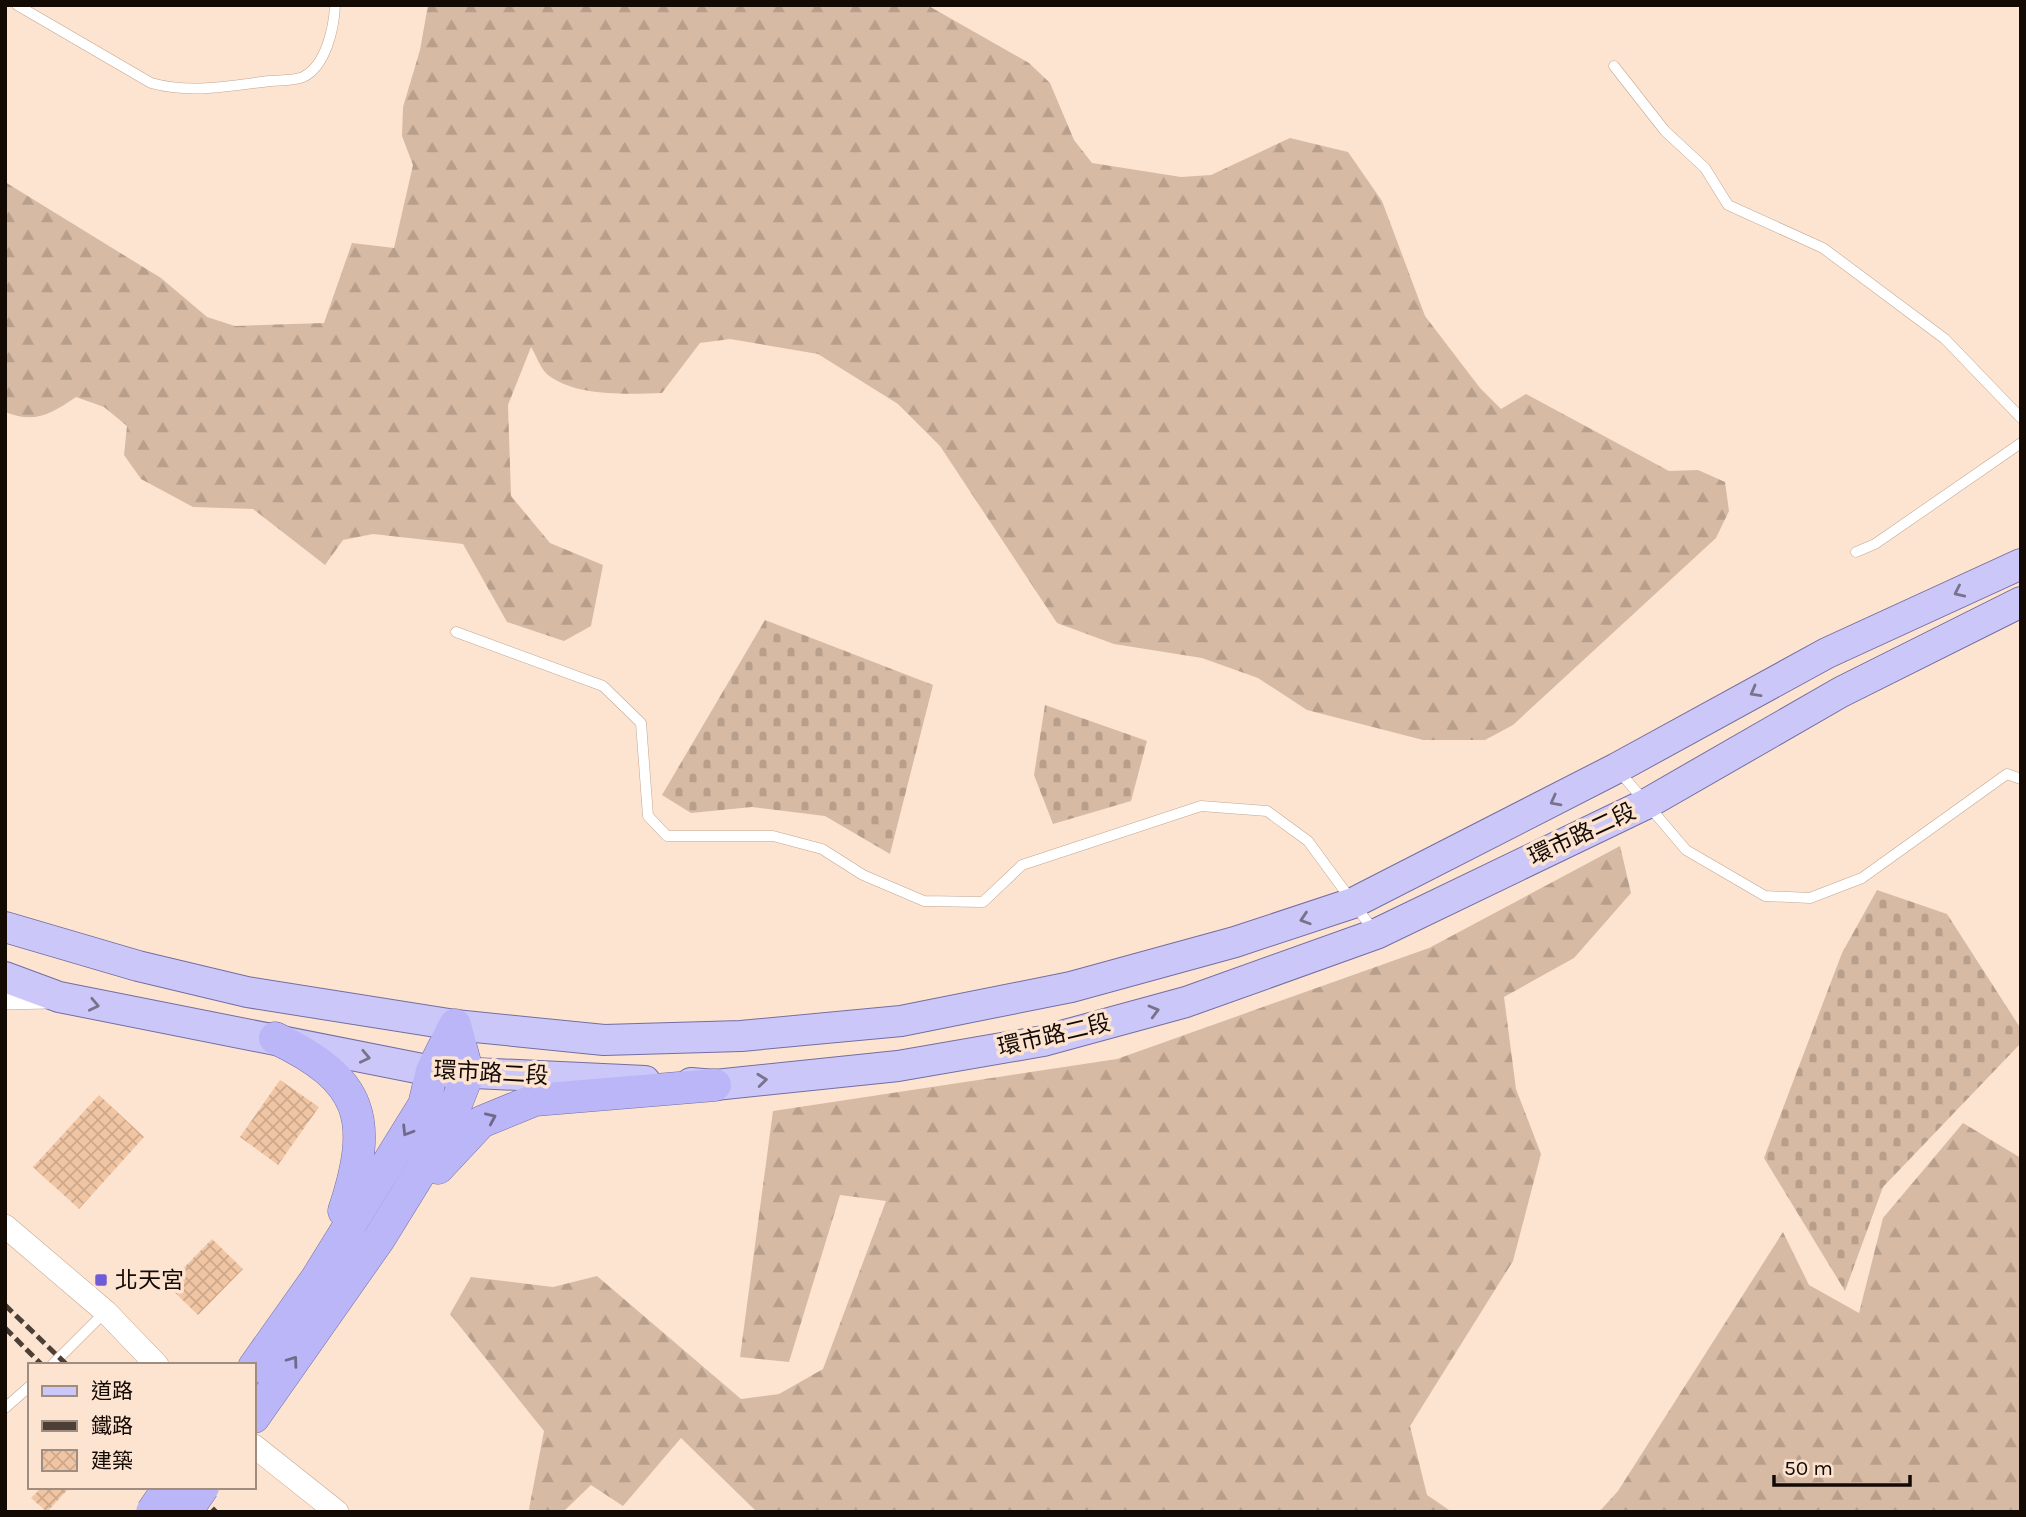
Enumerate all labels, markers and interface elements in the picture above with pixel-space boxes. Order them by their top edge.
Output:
one-way arrow [1954,584,1966,598]
one-way arrow [1749,684,1762,698]
one-way arrow [1549,792,1562,806]
street label: 環市路二段 [1524,797,1640,871]
one-way arrow [1299,911,1312,925]
one-way arrow [88,996,100,1011]
one-way arrow [1148,1005,1160,1019]
street label: 環市路二段 [995,1009,1113,1061]
one-way arrow [359,1049,371,1064]
street label: 環市路二段 [433,1057,549,1089]
one-way arrow [757,1073,768,1088]
one-way arrow [484,1112,496,1126]
one-way arrow [403,1123,416,1136]
place label: 北天宮 [115,1267,184,1294]
marker: 北天宮 [93,1272,109,1288]
one-way arrow [285,1356,298,1369]
legend [28,1363,256,1489]
text: 道路 [91,1379,133,1403]
text: 鐵路 [91,1414,133,1438]
scale bar [1774,1444,1910,1488]
text: 建築 [91,1449,133,1473]
text: 50 m [1784,1456,1833,1480]

